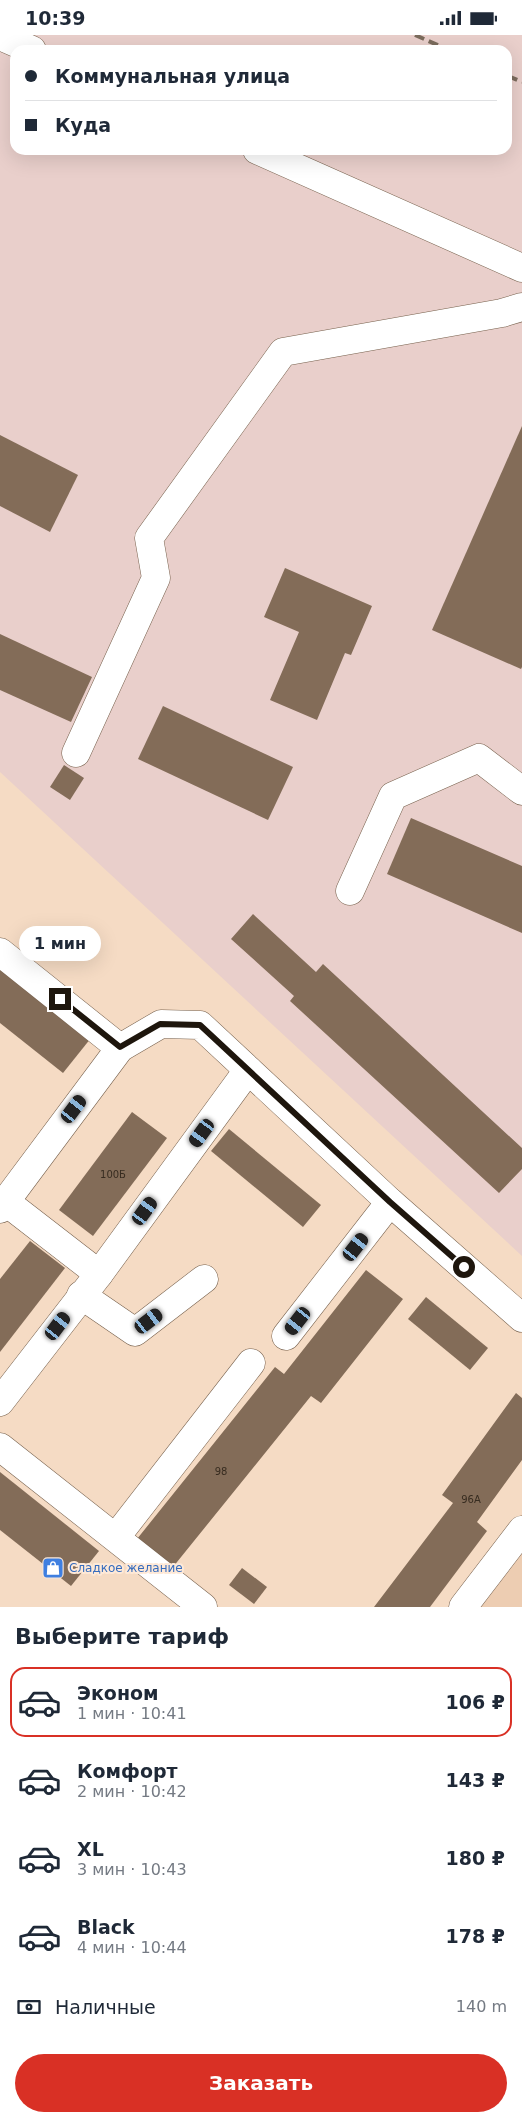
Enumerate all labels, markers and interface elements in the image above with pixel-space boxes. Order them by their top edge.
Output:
text: 10:39 [25,7,85,29]
text: Коммунальная улица [55,65,290,87]
text: Куда [55,114,111,136]
callout: 1 мин [19,927,101,961]
text: 1 мин [34,934,86,953]
route end [49,988,71,1010]
car [58,1093,89,1125]
car [187,1116,216,1150]
house number: 100Б [100,1169,126,1180]
car [130,1194,159,1228]
car [340,1231,371,1263]
route start [453,1256,475,1278]
car [282,1305,313,1337]
car [132,1306,165,1336]
car [42,1310,73,1342]
house number: 98 [215,1466,227,1477]
house number: 96А [461,1494,481,1505]
shop icon: Сладкое желание [41,1556,65,1580]
place label: Сладкое желание [69,1561,183,1575]
text: Выберите тариф [15,1624,229,1649]
icon: car [17,1680,62,1725]
text: Эконом [77,1682,159,1704]
text: 106 ₽ [446,1691,505,1713]
text: 1 мин · 10:41 [77,1704,187,1723]
icon: car [17,1758,62,1803]
text: Комфорт [77,1760,178,1782]
text: 143 ₽ [446,1769,505,1791]
text: 2 мин · 10:42 [77,1782,187,1801]
icon: car [17,1836,62,1881]
text: XL [77,1838,104,1860]
text: 180 ₽ [446,1847,505,1869]
text: 3 мин · 10:43 [77,1860,187,1879]
icon: car [17,1914,62,1959]
text: Black [77,1916,135,1938]
text: 178 ₽ [446,1925,505,1947]
text: 4 мин · 10:44 [77,1938,187,1957]
icon: cash [15,1993,43,2021]
text: Наличные [55,1996,156,2018]
text: 140 m [456,1997,507,2016]
button: Заказать [15,2054,507,2112]

